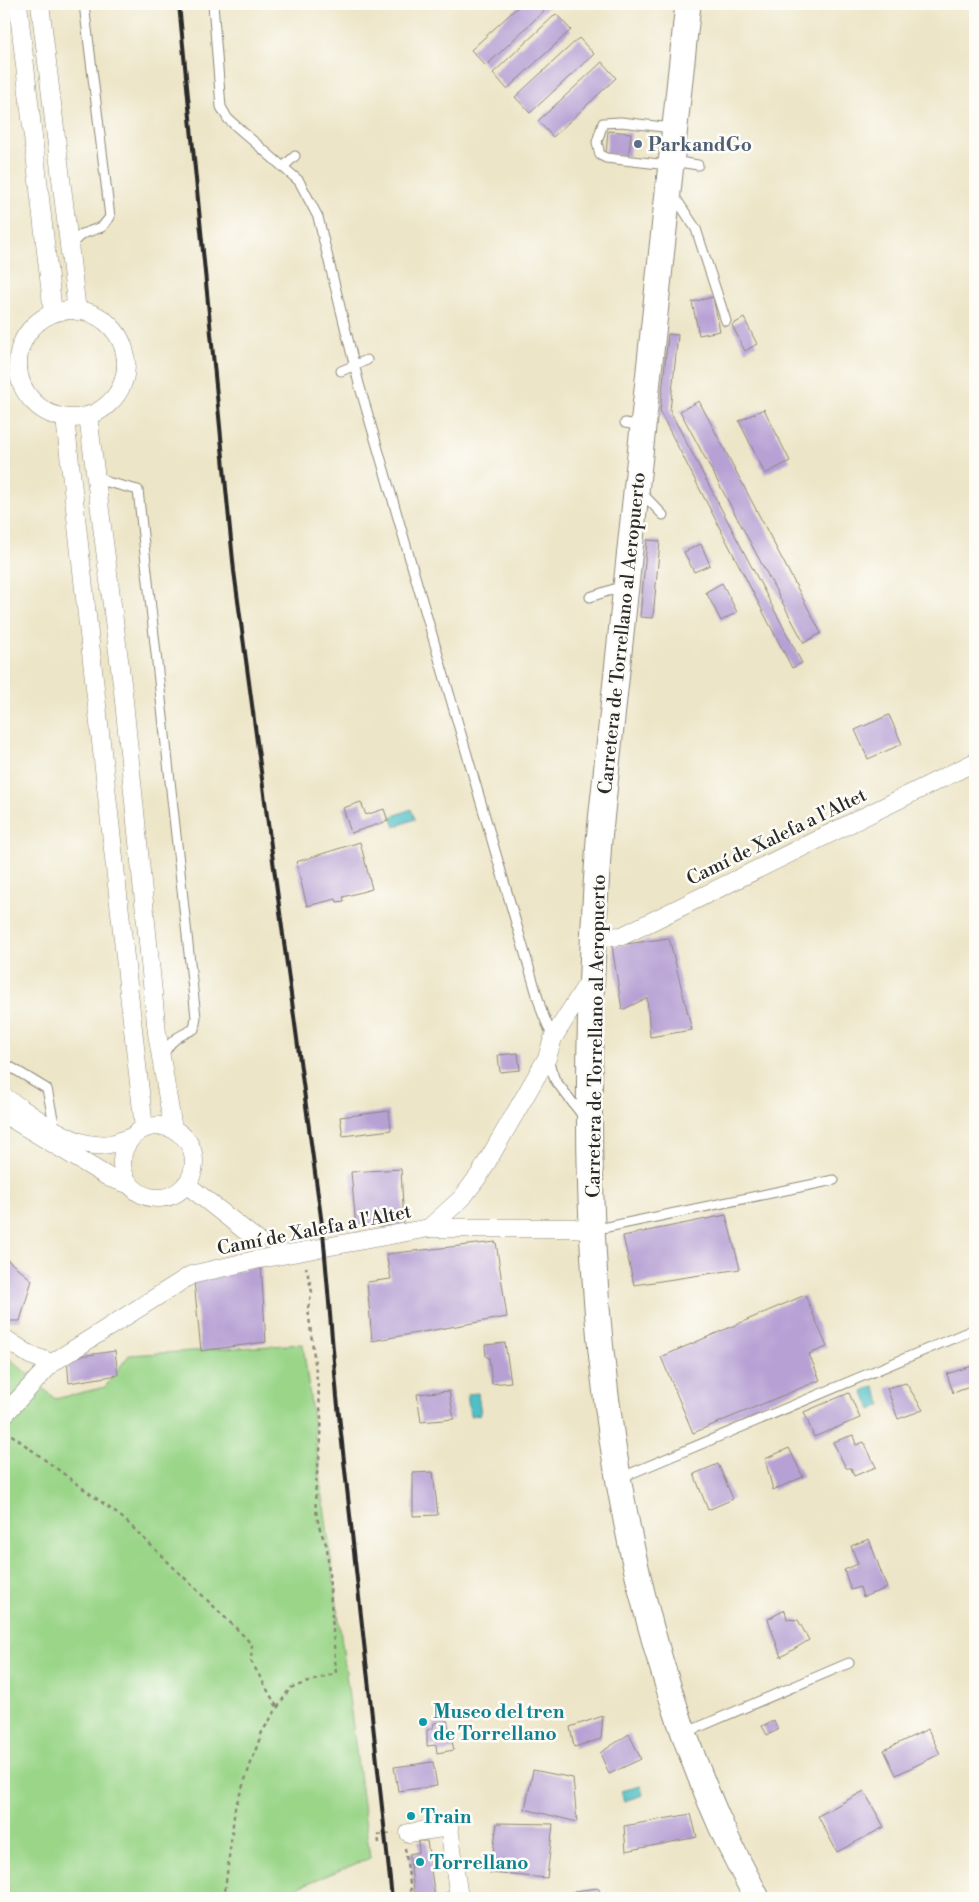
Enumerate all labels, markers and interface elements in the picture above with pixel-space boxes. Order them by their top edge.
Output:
place label: ParkandGo [648,133,752,157]
marker: ParkandGo [632,138,644,150]
street label: Carretera de Torrellano al Aeropuerto [593,471,651,795]
street label: Camí de Xalefa a l'Altet [682,783,871,891]
street label: Carretera de Torrellano al Aeropuerto [581,874,611,1198]
street label: Camí de Xalefa a l'Altet [215,1199,414,1261]
place label: Museo del tren de Torrellano [433,1700,565,1746]
marker: Museo del tren de Torrellano [417,1716,429,1728]
place label: Train [421,1805,472,1829]
marker: Train [405,1810,417,1822]
place label: Torrellano [430,1851,528,1875]
marker: Torrellano [414,1856,426,1868]

